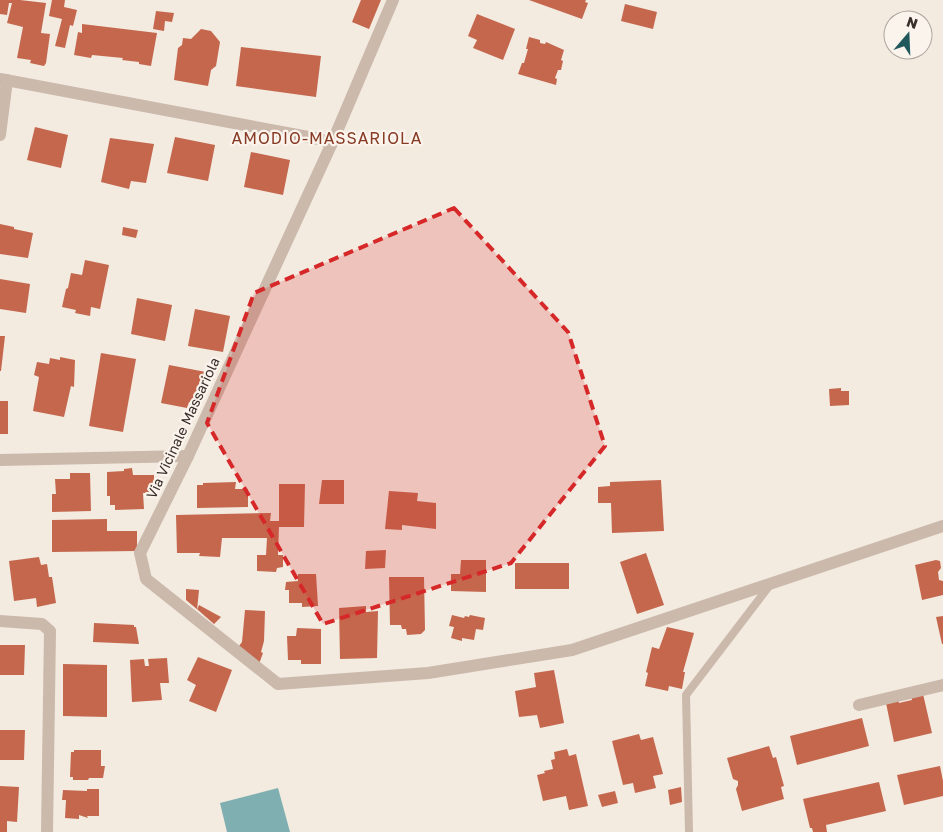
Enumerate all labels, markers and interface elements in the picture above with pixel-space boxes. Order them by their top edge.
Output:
north arrow [883,10,933,60]
text: N [905,12,920,32]
district label: AMODIO-MASSARIOLA [232,128,422,148]
street label: Via Vicinale Massariola [142,354,223,501]

